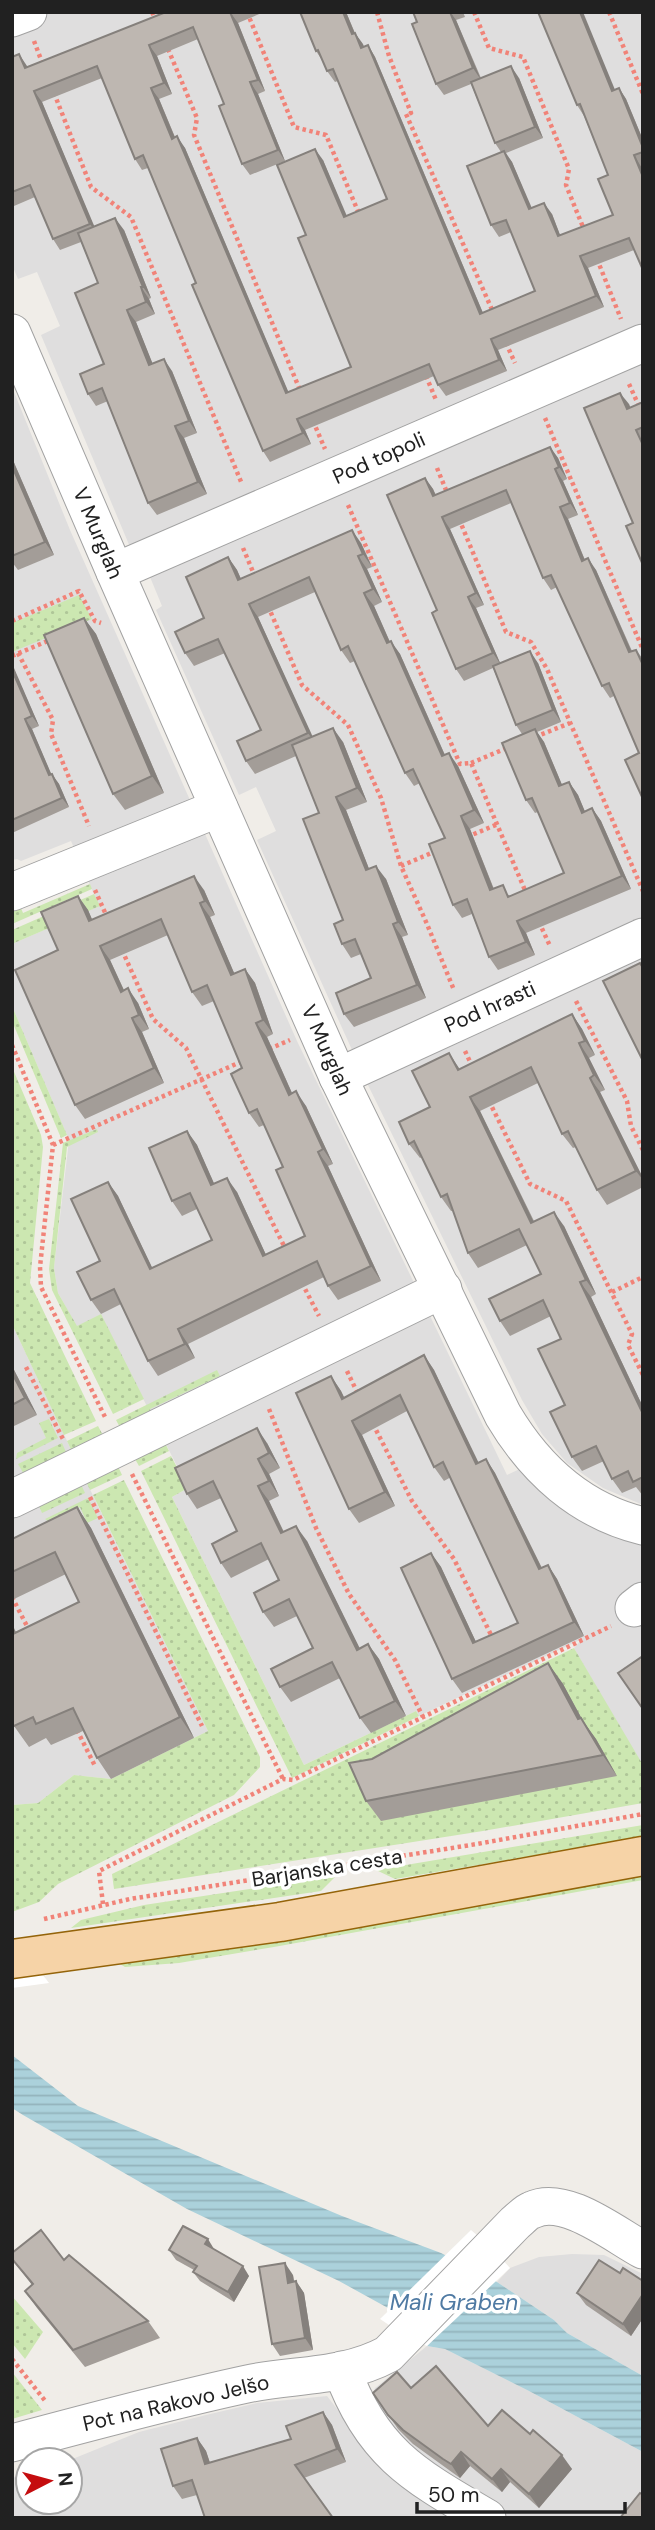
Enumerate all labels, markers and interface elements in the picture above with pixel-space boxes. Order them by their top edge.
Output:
street label: Pod topoli [328,425,430,491]
street label: V Murglah [66,483,130,583]
street label: Pod hrasti [440,974,540,1040]
street label: V Murglah [295,1000,359,1100]
street label: Barjanska cesta [250,1842,404,1894]
water label: Mali Graben [390,2287,518,2317]
street label: Pot na Rakovo Jelšo [80,2368,272,2438]
north arrow [14,2446,84,2516]
scale bar [417,2470,625,2514]
text: N [52,2471,79,2487]
text: 50 m [428,2481,479,2509]

